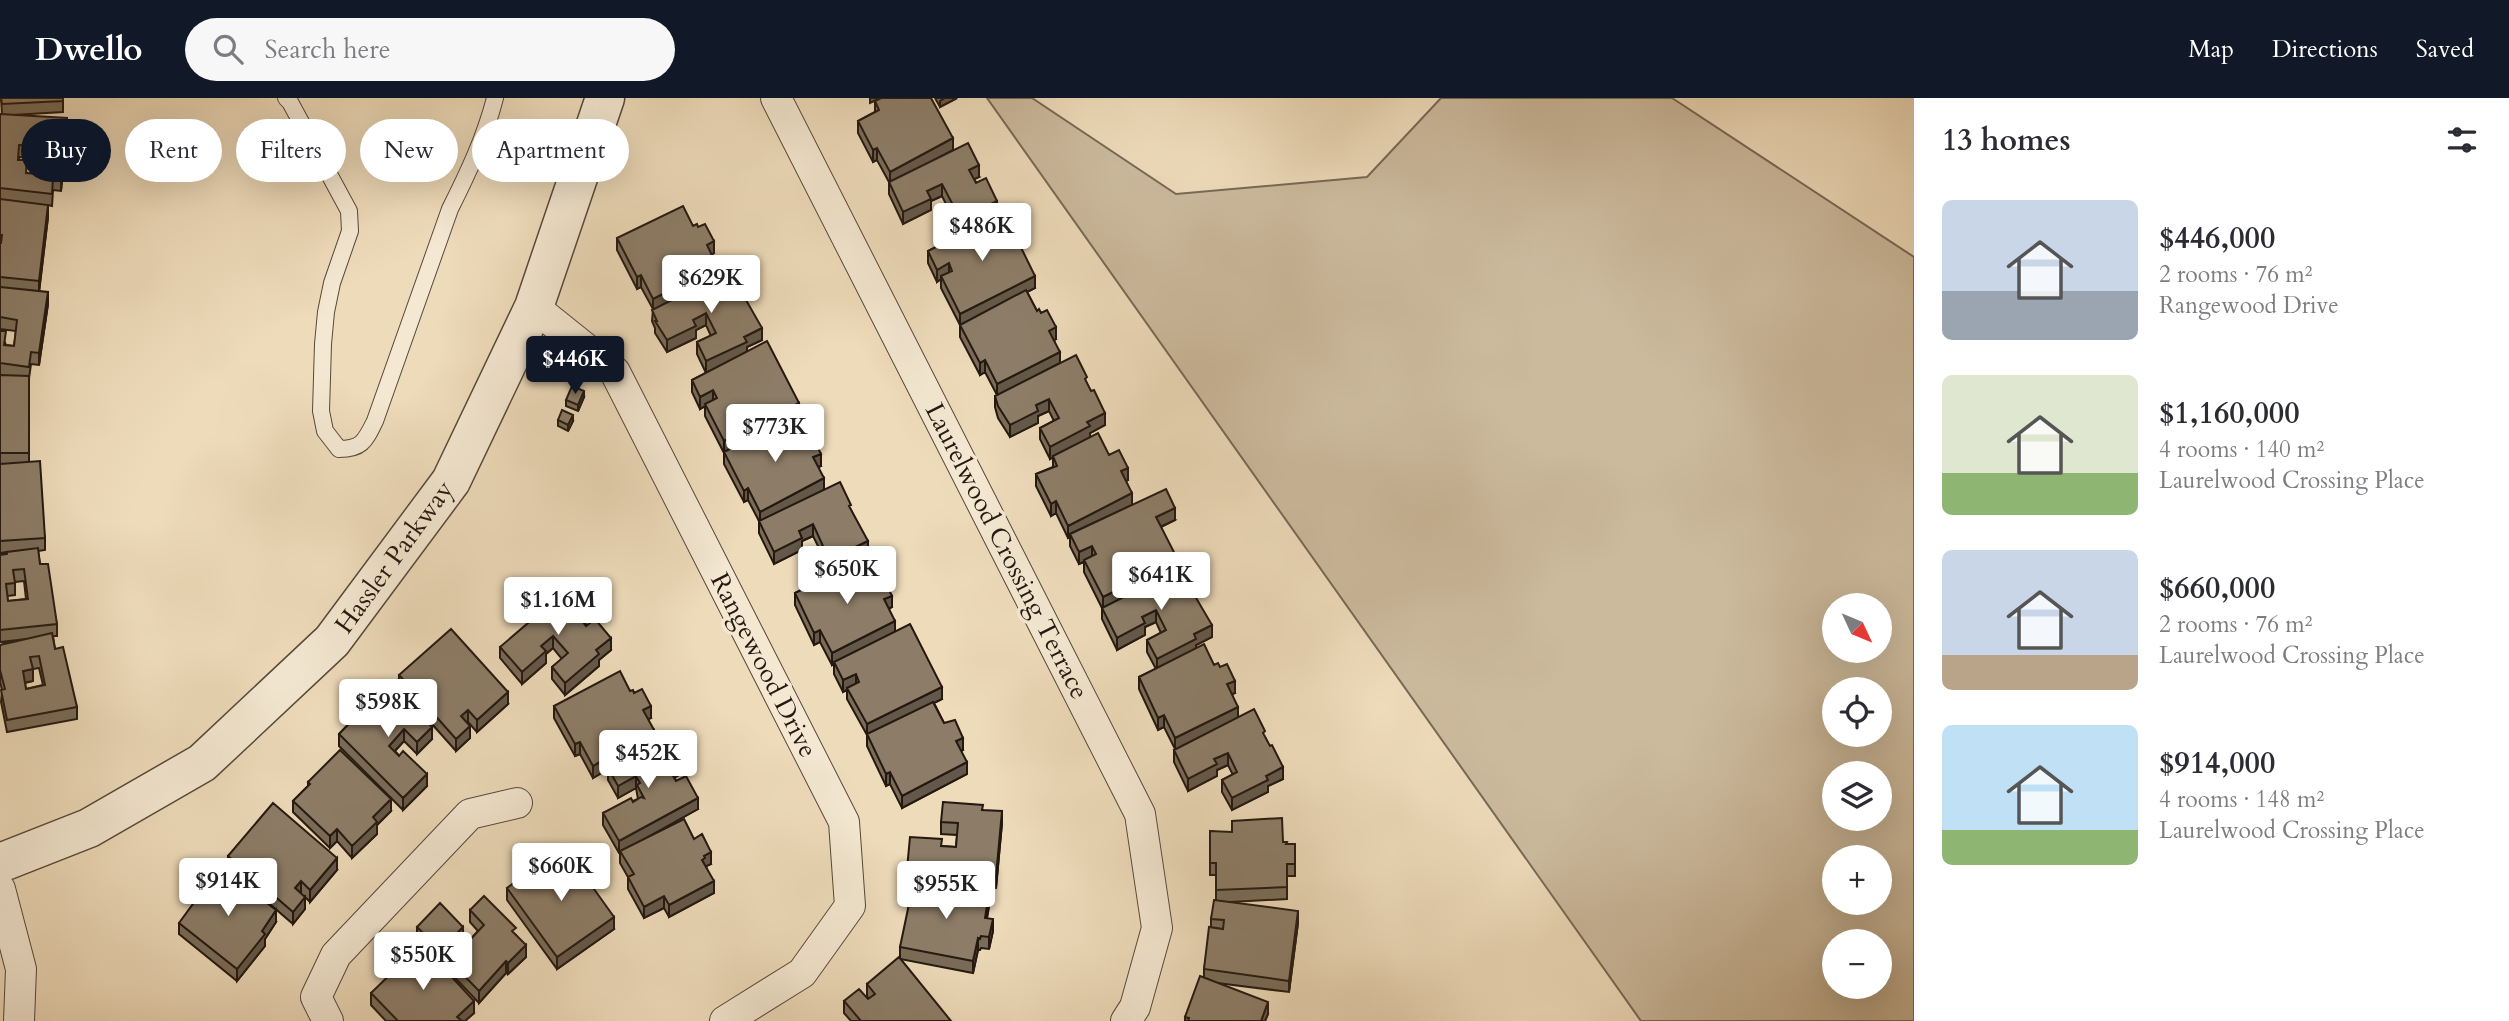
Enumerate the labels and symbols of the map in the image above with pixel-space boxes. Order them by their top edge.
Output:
pin: $486K [933,204,1031,263]
pin: $629K [662,256,760,315]
pin: $446K [526,336,624,396]
street label: Laurelwood Crossing Terrace [917,397,1097,705]
pin: $773K [726,404,824,464]
street label: Hassler Parkway [327,473,462,641]
pin: $650K [798,546,896,606]
pin: $641K [1112,552,1210,612]
street label: Rangewood Drive [702,567,826,763]
pin: $1.16M [501,578,615,637]
north arrow [1822,593,1892,663]
pin: $598K [339,680,437,739]
pin: $452K [599,730,697,790]
pin: $660K [512,844,610,903]
pin: $914K [179,858,277,918]
pin: $955K [897,862,995,921]
pin: $550K [374,932,472,992]

